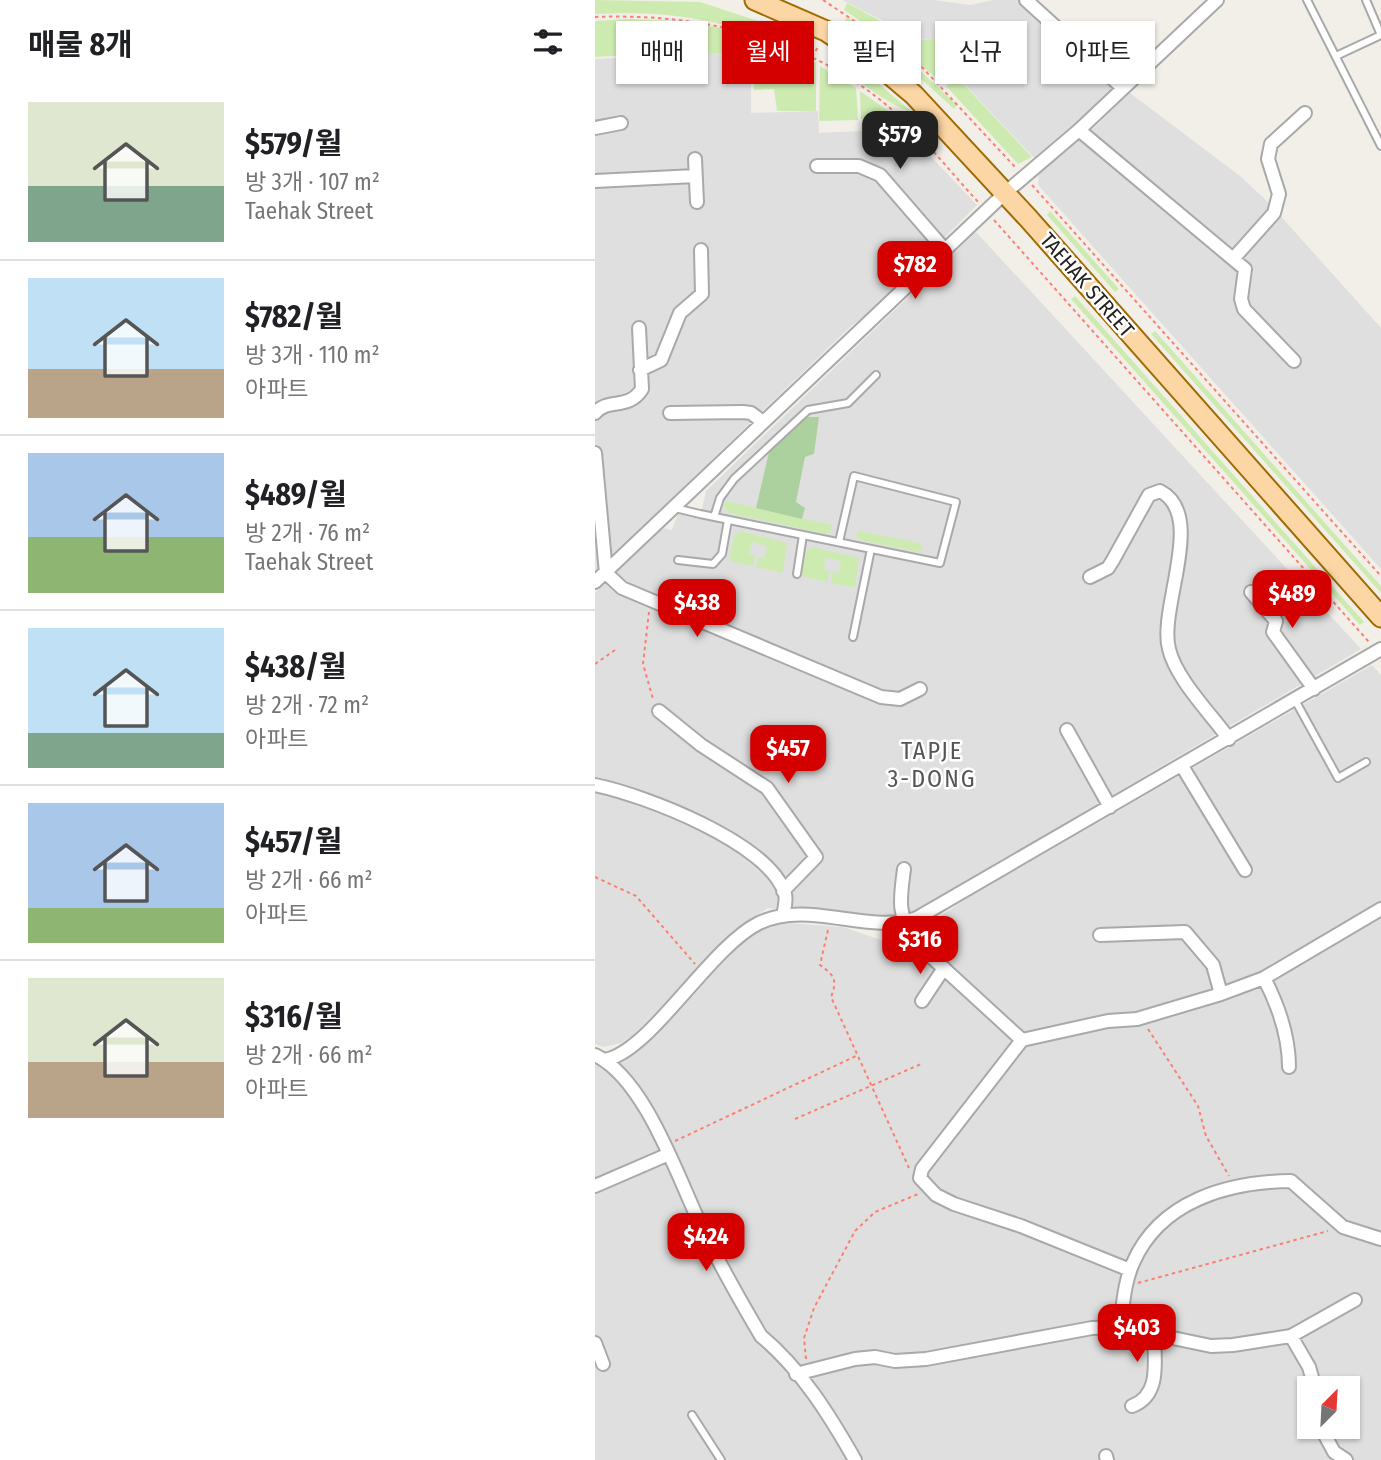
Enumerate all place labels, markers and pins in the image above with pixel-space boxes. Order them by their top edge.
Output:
pin: $579 [859,111,941,171]
pin: $782 [874,242,956,301]
pin: $489 [1251,570,1333,630]
pin: $438 [656,580,738,639]
pin: $457 [747,726,829,785]
pin: $316 [879,916,961,976]
pin: $424 [665,1214,747,1273]
pin: $403 [1096,1304,1178,1364]

